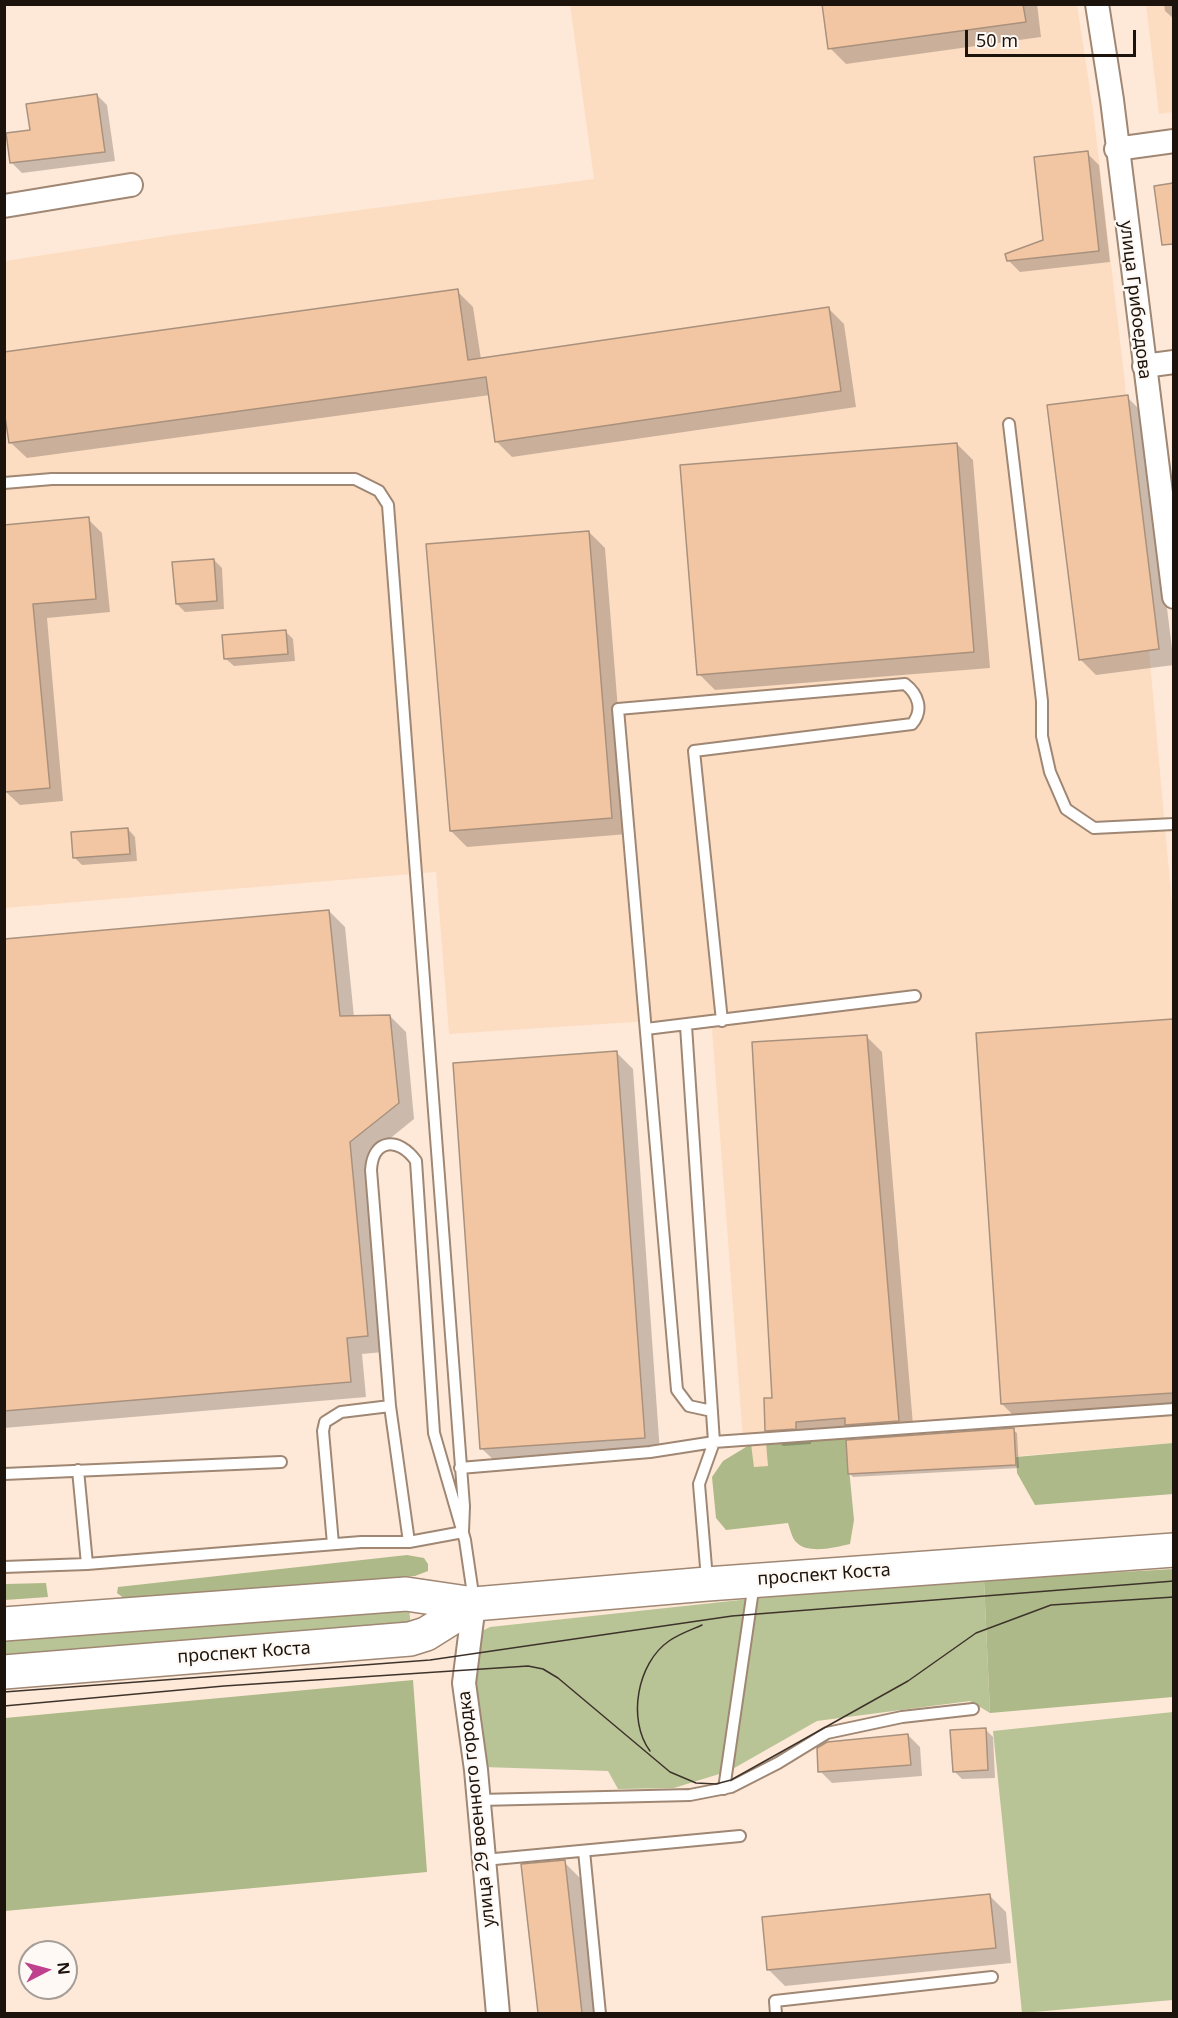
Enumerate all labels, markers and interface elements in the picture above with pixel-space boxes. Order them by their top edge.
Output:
scale bar [968,18,1139,56]
text: 50 m [976,28,1018,52]
street label: улица Грибоедова [1115,220,1155,380]
street label: проспект Коста [757,1560,891,1590]
street label: проспект Коста [177,1638,311,1668]
street label: улица 29 военного городка [454,1690,500,1928]
north arrow [18,1940,78,2000]
text: N [52,1961,76,1976]

